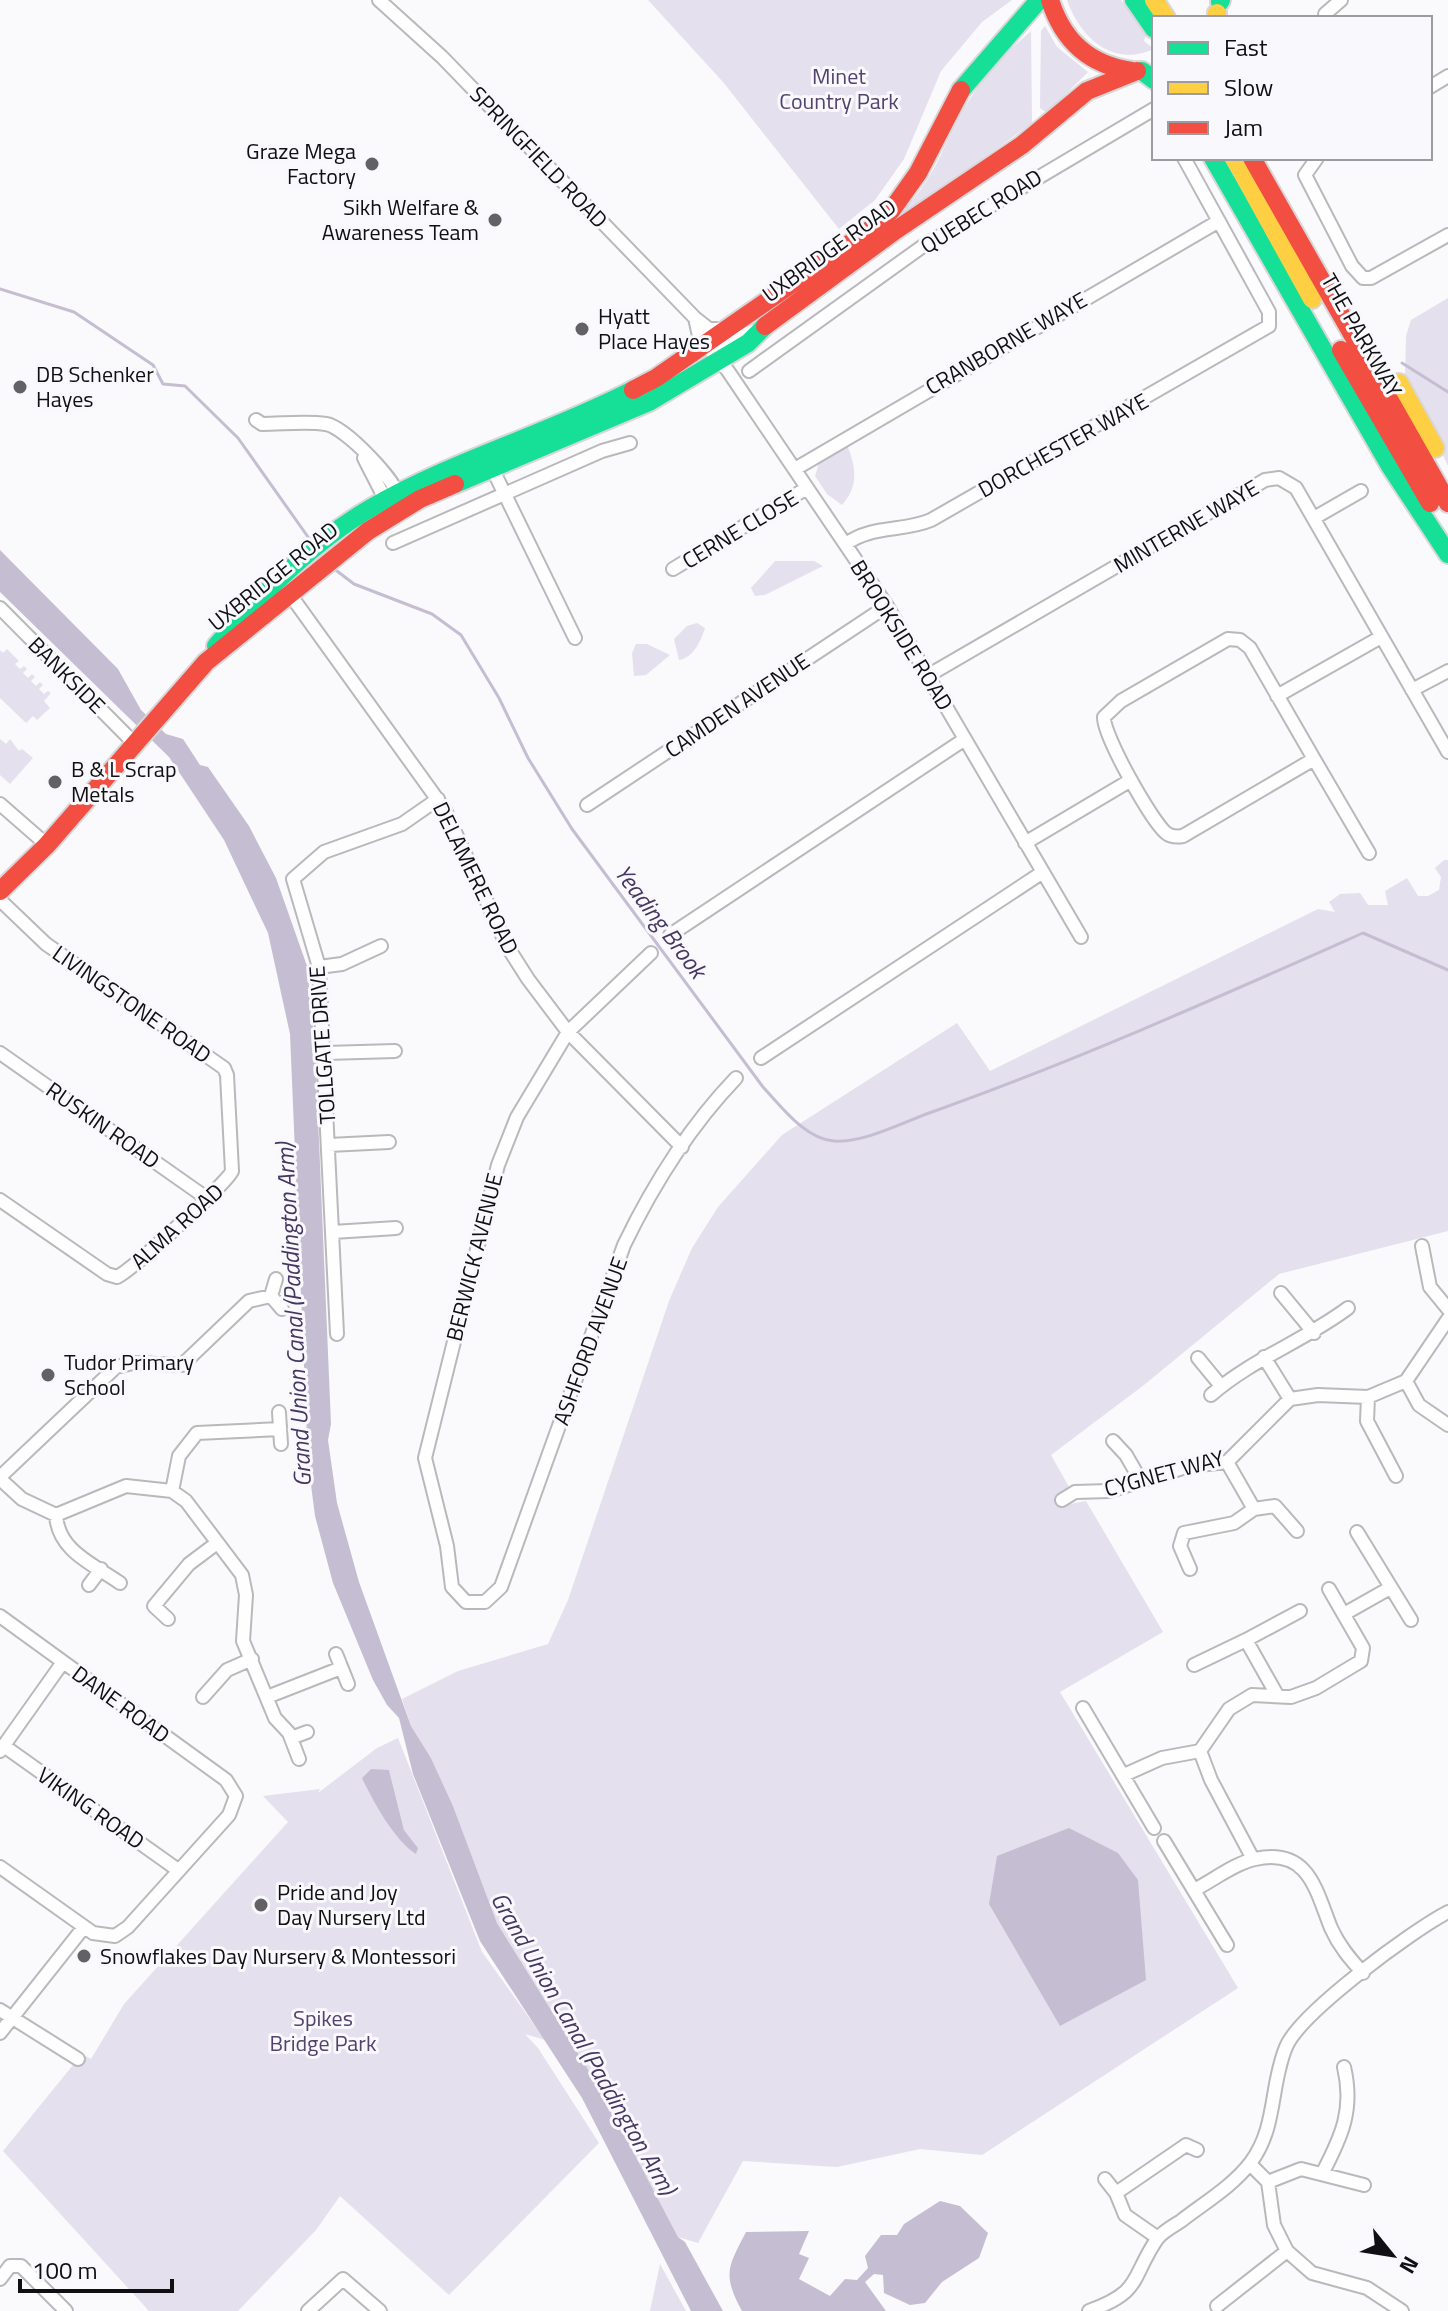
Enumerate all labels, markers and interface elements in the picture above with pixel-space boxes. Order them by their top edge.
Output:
legend [1152,16,1432,160]
text: Fast [1224,29,1268,65]
park label: Minet Country Park [779,59,899,118]
text: Slow [1224,69,1273,105]
street label: SPRINGFIELD ROAD [462,78,616,236]
text: Jam [1224,109,1263,145]
place label: Graze Mega Factory [246,134,356,193]
marker: Graze Mega Factory [363,155,381,173]
street label: QUEBEC ROAD [913,160,1049,262]
place label: Sikh Welfare & Awareness Team [322,190,479,249]
street label: UXBRIDGE ROAD [755,190,903,310]
marker: Sikh Welfare & Awareness Team [486,211,504,229]
street label: THE PARKWAY [1313,267,1411,403]
street label: CRANBORNE WAYE [919,283,1093,403]
place label: Hyatt Place Hayes [598,299,710,358]
marker: Hyatt Place Hayes [573,320,591,338]
place label: DB Schenker Hayes [36,357,154,416]
marker: DB Schenker Hayes [11,378,29,396]
street label: DORCHESTER WAYE [972,384,1154,506]
street label: MINTERNE WAYE [1107,471,1265,581]
street label: CERNE CLOSE [675,481,805,577]
street label: UXBRIDGE ROAD [201,513,345,639]
street label: BROOKSIDE ROAD [842,553,962,717]
street label: BANKSIDE [20,628,114,722]
street label: CAMDEN AVENUE [658,644,816,766]
place label: B & L Scrap Metals [71,752,177,811]
marker: B & L Scrap Metals [46,773,64,791]
street label: DELAMERE ROAD [424,796,528,960]
water label: Yeading Brook [606,857,718,988]
street label: LIVINGSTONE ROAD [46,936,218,1072]
street label: TOLLGATE DRIVE [300,965,344,1125]
street label: RUSKIN ROAD [39,1073,167,1177]
water label: Grand Union Canal (Paddington Arm) [266,1140,320,1488]
street label: BERWICK AVENUE [437,1169,511,1345]
street label: ALMA ROAD [123,1175,231,1277]
street label: ASHFORD AVENUE [544,1252,636,1430]
place label: Tudor Primary School [64,1345,195,1404]
marker: Tudor Primary School [39,1366,57,1384]
street label: CYGNET WAY [1100,1441,1228,1505]
street label: DANE ROAD [65,1657,177,1751]
street label: VIKING ROAD [30,1758,152,1858]
place label: Pride and Joy Day Nursery Ltd [277,1875,426,1934]
water label: Grand Union Canal (Paddington Arm) [482,1885,687,2203]
marker: Pride and Joy Day Nursery Ltd [252,1896,270,1914]
place label: Snowflakes Day Nursery & Montessori [100,1939,456,1973]
marker: Snowflakes Day Nursery & Montessori [75,1947,93,1965]
park label: Spikes Bridge Park [270,2001,377,2060]
north arrow [1352,2215,1432,2295]
scale bar [20,2243,172,2293]
text: N [1391,2250,1428,2280]
text: 100 m [32,2252,98,2288]

